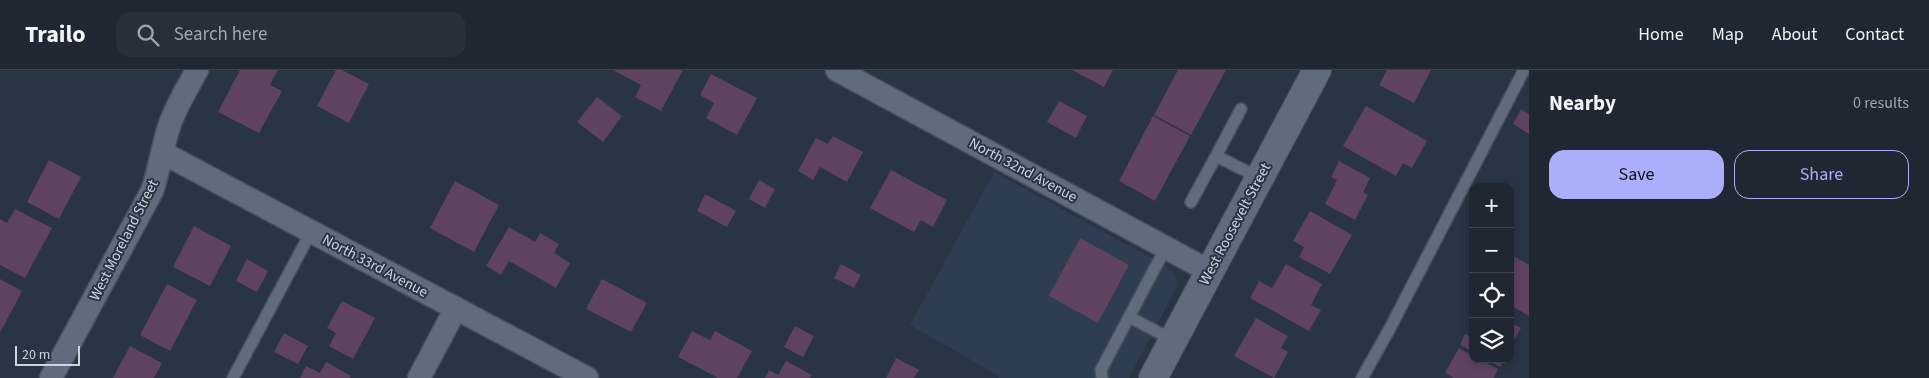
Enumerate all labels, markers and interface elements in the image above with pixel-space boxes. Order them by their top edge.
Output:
search box [116,12,466,57]
text: Trailo [25,17,86,52]
icon: search [134,21,162,49]
text: Search here [174,21,267,48]
text: Home [1638,22,1684,47]
text: Map [1712,22,1744,47]
text: About [1772,22,1817,47]
text: Contact [1845,22,1904,47]
text: Nearby [1549,88,1616,118]
text: 0 results [1853,92,1909,114]
street label: North 32nd Avenue [965,133,1081,207]
button: Save [1549,150,1724,199]
button: Share [1734,150,1909,199]
street label: West Roosevelt Street [1194,159,1276,289]
street label: West Moreland Street [84,176,164,304]
map controls [1469,183,1514,363]
button: + [1469,183,1514,228]
button: − [1469,228,1514,273]
street label: North 33rd Avenue [319,229,431,303]
button: locate [1469,273,1514,318]
button: layers [1469,318,1514,363]
scale bar [15,343,80,366]
text: 20 m [22,345,50,365]

